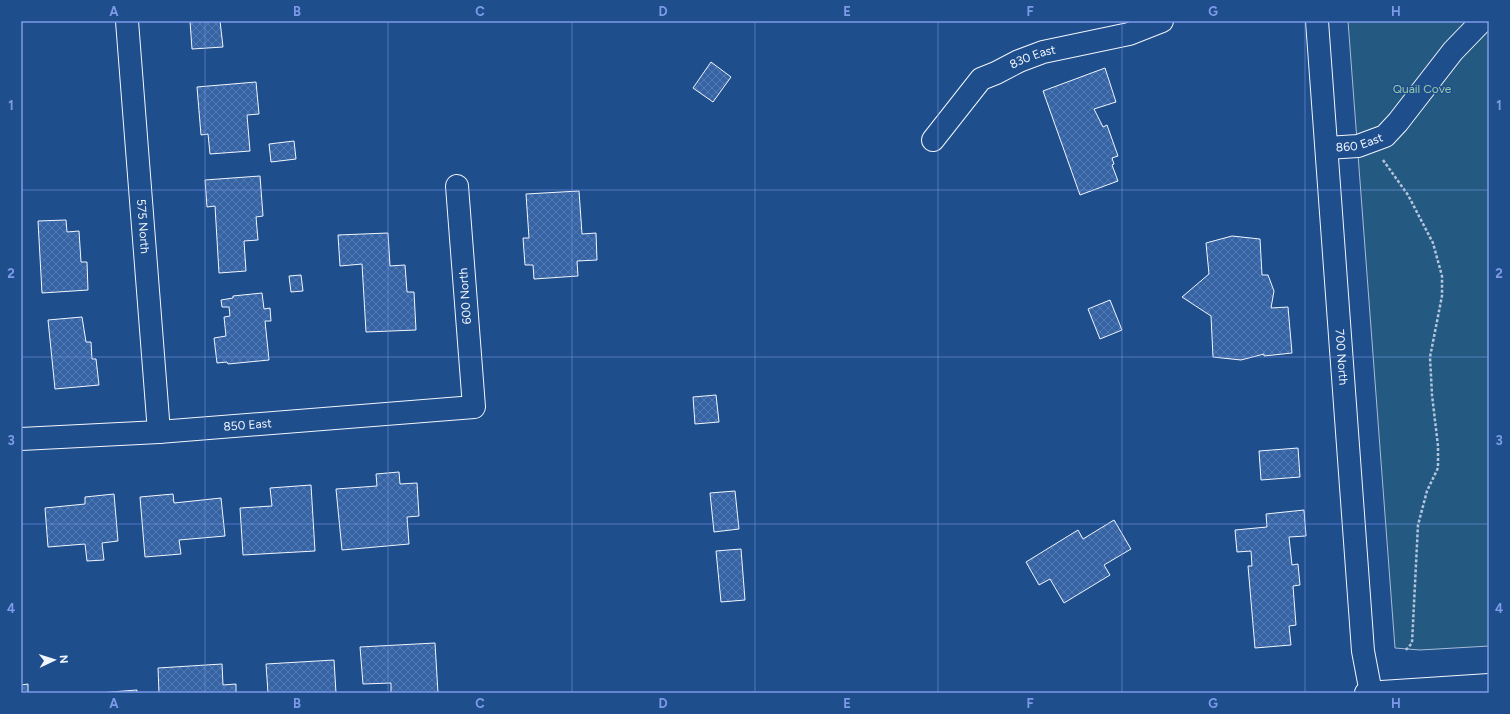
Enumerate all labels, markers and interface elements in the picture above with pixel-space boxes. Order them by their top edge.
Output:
text: A [109,4,119,19]
text: B [293,4,301,19]
text: C [475,4,485,19]
text: D [658,4,668,19]
text: E [843,4,851,19]
text: F [1026,4,1034,19]
text: G [1208,4,1218,19]
text: H [1391,4,1401,19]
street label: 830 East [1007,42,1057,72]
park label: Quail Cove [1393,82,1452,96]
text: 1 [8,98,14,113]
text: 1 [1496,98,1502,113]
street label: 860 East [1335,130,1385,154]
street label: 575 North [134,199,152,255]
text: 2 [7,266,15,281]
text: 2 [1495,266,1503,281]
street label: 600 North [456,267,474,325]
street label: 700 North [1333,328,1351,386]
street label: 850 East [223,416,273,434]
text: 3 [7,433,15,448]
text: 3 [1495,433,1503,448]
text: 4 [7,601,15,616]
text: 4 [1495,601,1503,616]
north arrow [34,640,74,680]
text: N [57,655,70,664]
text: A [109,696,119,711]
text: B [293,696,301,711]
text: C [475,696,485,711]
text: D [658,696,668,711]
text: E [843,696,851,711]
text: F [1026,696,1034,711]
text: G [1208,696,1218,711]
text: H [1391,696,1401,711]

